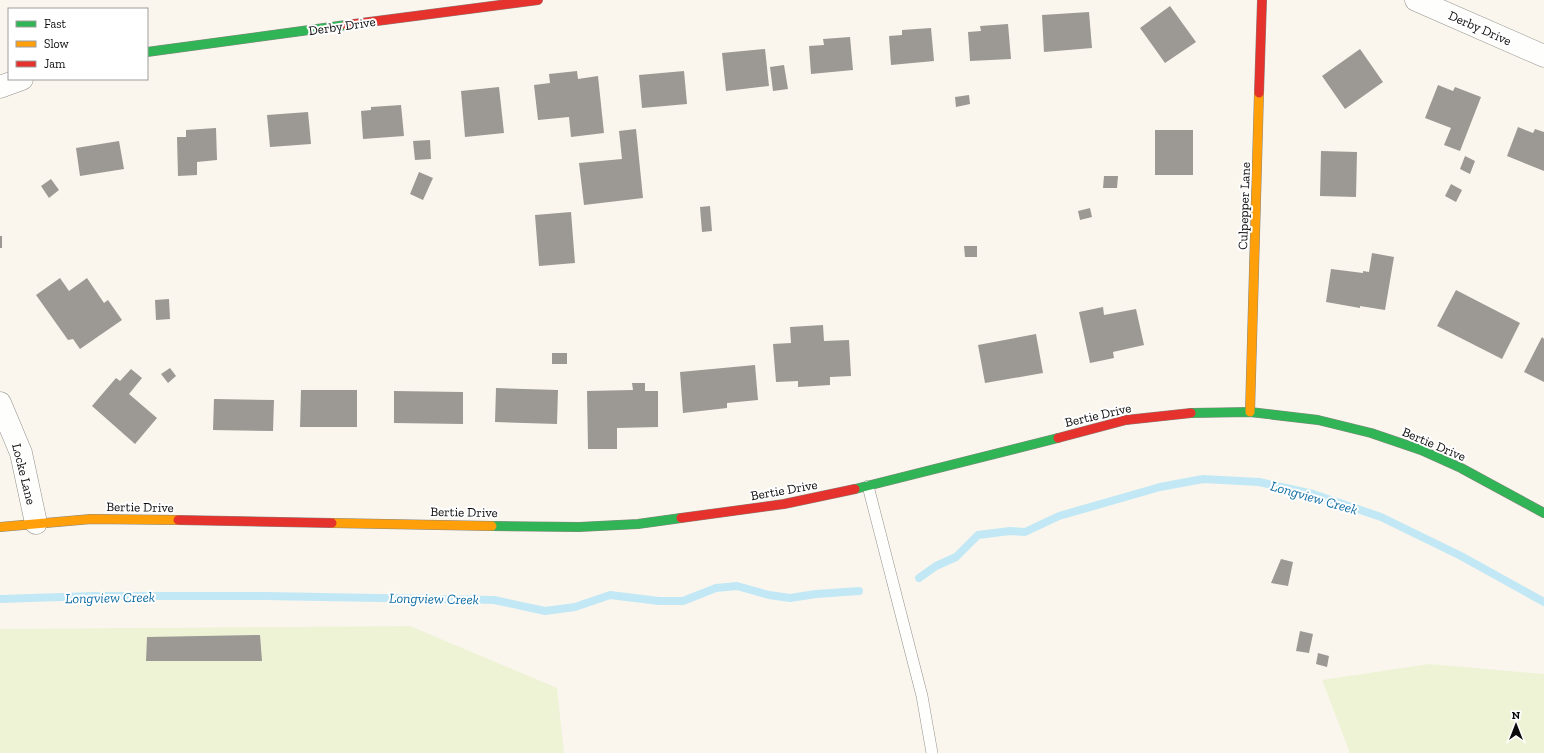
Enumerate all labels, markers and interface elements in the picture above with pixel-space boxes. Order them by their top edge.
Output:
street label: Derby Drive [1446,7,1514,49]
legend [8,8,148,80]
street label: Derby Drive [308,14,376,38]
text: Fast [44,17,67,31]
text: Slow [44,37,70,51]
text: Jam [44,57,66,71]
street label: Culpepper Lane [1235,162,1253,250]
street label: Bertie Drive [1063,400,1133,430]
street label: Bertie Drive [1400,424,1468,464]
street label: Locke Lane [9,442,39,506]
street label: Bertie Drive [749,477,819,503]
water label: Longview Creek [1268,477,1360,519]
street label: Bertie Drive [106,499,174,515]
street label: Bertie Drive [430,504,498,520]
water label: Longview Creek [65,589,155,607]
water label: Longview Creek [389,590,479,608]
north arrow [1496,705,1536,745]
text: N [1512,709,1521,722]

